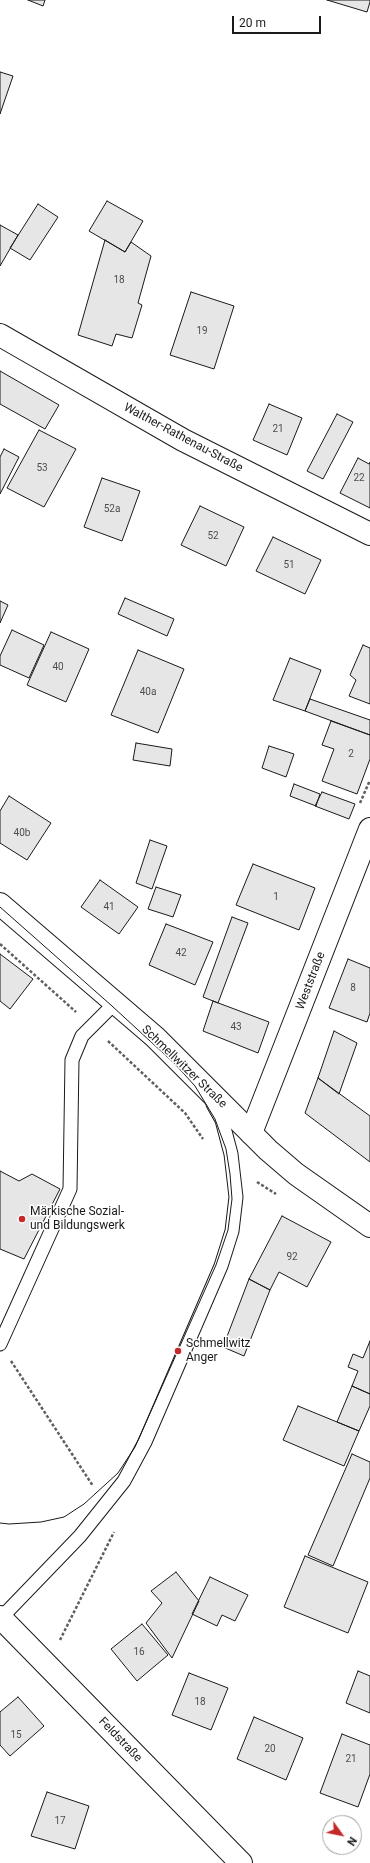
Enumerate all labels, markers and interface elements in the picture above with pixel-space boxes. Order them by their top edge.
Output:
scale bar [234,8,323,34]
text: 20 m [239,16,266,30]
house number: 18 [113,274,125,286]
house number: 19 [196,325,208,337]
street label: Walther-Rathenau-Straße [121,400,245,476]
house number: 21 [272,423,284,435]
house number: 53 [36,462,48,474]
house number: 22 [353,472,365,484]
house number: 52a [104,503,120,515]
house number: 52 [207,530,219,542]
house number: 51 [283,559,295,571]
house number: 40 [52,661,64,673]
house number: 40a [140,686,156,698]
house number: 2 [348,748,354,760]
house number: 40b [14,827,30,839]
house number: 1 [273,891,279,903]
house number: 41 [103,901,115,913]
house number: 42 [175,947,187,959]
street label: Weststraße [293,950,329,1012]
house number: 8 [350,982,356,994]
house number: 43 [230,1021,242,1033]
street label: Schmellwitzer Straße [138,1023,230,1111]
place label: Märkische Sozial- und Bildungswerk [30,1205,125,1233]
marker: Märkische Sozial- und Bildungswerk [17,1214,27,1224]
house number: 92 [286,1251,298,1263]
place label: Schmellwitz Anger [186,1337,251,1365]
marker: Schmellwitz Anger [173,1346,183,1356]
house number: 16 [133,1646,145,1658]
house number: 18 [194,1696,206,1708]
street label: Feldstraße [95,1715,145,1765]
house number: 15 [10,1729,22,1741]
house number: 20 [264,1743,276,1755]
house number: 21 [345,1753,357,1765]
house number: 17 [54,1815,66,1827]
north arrow [322,1815,362,1855]
text: N [344,1834,359,1848]

